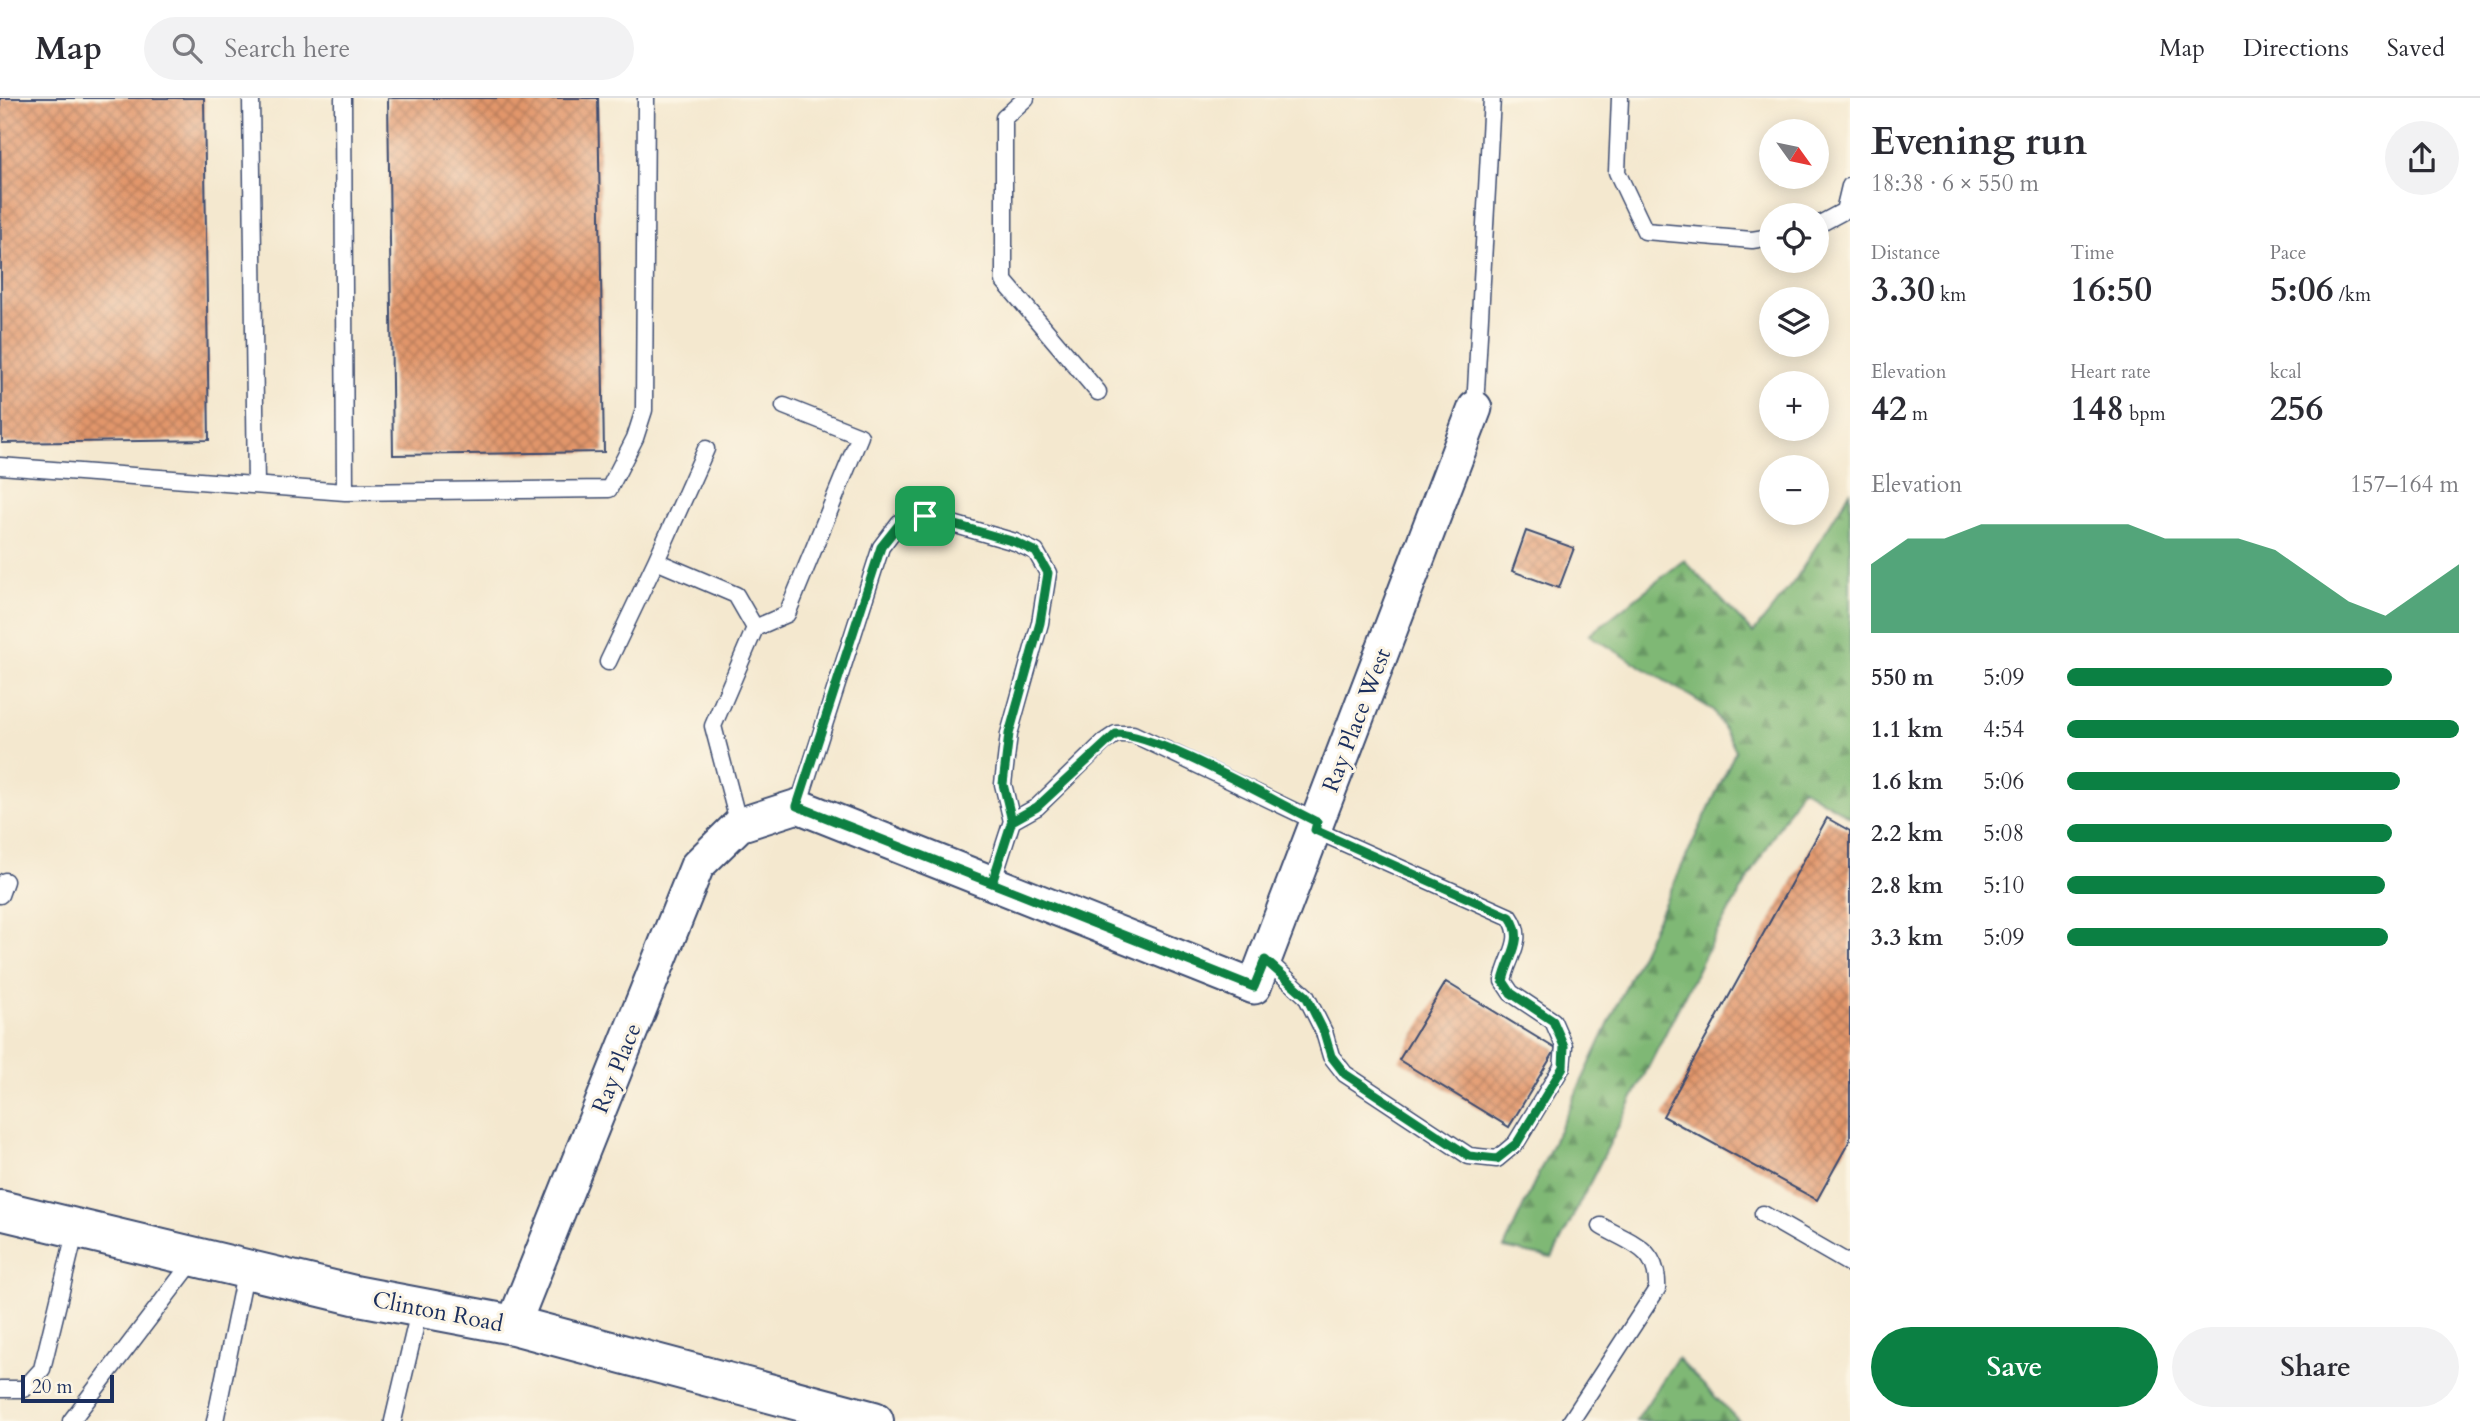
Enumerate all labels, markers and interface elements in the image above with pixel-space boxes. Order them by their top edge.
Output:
search box [144,17,634,80]
text: Map [35,26,102,71]
icon: search [168,29,206,67]
text: Search here [224,31,350,66]
text: Map [2159,32,2205,65]
text: Directions [2243,32,2349,65]
text: Saved [2387,32,2445,65]
text: Evening run [1871,116,2087,168]
north arrow [1759,119,1829,189]
map controls [1759,119,1829,525]
button: share [2385,121,2459,195]
text: 18:38 · 6 × 550 m [1871,168,2039,199]
button: locate [1759,203,1829,273]
text: Distance [1871,240,1940,266]
text: Time [2070,240,2114,266]
text: Pace [2270,240,2306,266]
text: 3.30 [1871,266,1935,314]
text: 16:50 [2070,266,2152,314]
text: 5:06 [2270,266,2334,314]
text: km [1935,282,1966,308]
text: /km [2334,282,2371,308]
button: layers [1759,287,1829,357]
text: Elevation [1871,359,1946,385]
text: Heart rate [2070,359,2151,385]
text: kcal [2270,359,2302,385]
button: + [1759,371,1829,441]
text: 42 [1871,385,1907,433]
text: 148 [2070,385,2124,433]
text: 256 [2270,385,2323,433]
text: m [1907,401,1928,427]
text: bpm [2124,401,2166,427]
button: − [1759,455,1829,525]
text: Elevation [1871,469,1962,500]
text: 157–164 m [2350,469,2459,500]
pin [895,486,955,546]
icon: arrive [906,497,944,535]
street label: Ray Place West [1315,644,1398,796]
text: 550 m [1871,662,1934,693]
text: 5:09 [1983,662,2024,693]
text: 1.1 km [1871,714,1943,745]
text: 4:54 [1983,714,2024,745]
text: 1.6 km [1871,766,1943,797]
text: 5:06 [1983,766,2024,797]
text: 2.2 km [1871,818,1943,849]
text: 5:08 [1983,818,2024,849]
text: 2.8 km [1871,870,1943,901]
text: 5:10 [1983,870,2024,901]
text: 3.3 km [1871,922,1943,953]
text: 5:09 [1983,922,2024,953]
street label: Ray Place [584,1019,649,1118]
street label: Clinton Road [370,1284,507,1339]
button: Save [1871,1327,2158,1407]
button: Share [2172,1327,2459,1407]
scale bar [21,1372,114,1404]
text: 20 m [32,1374,73,1400]

